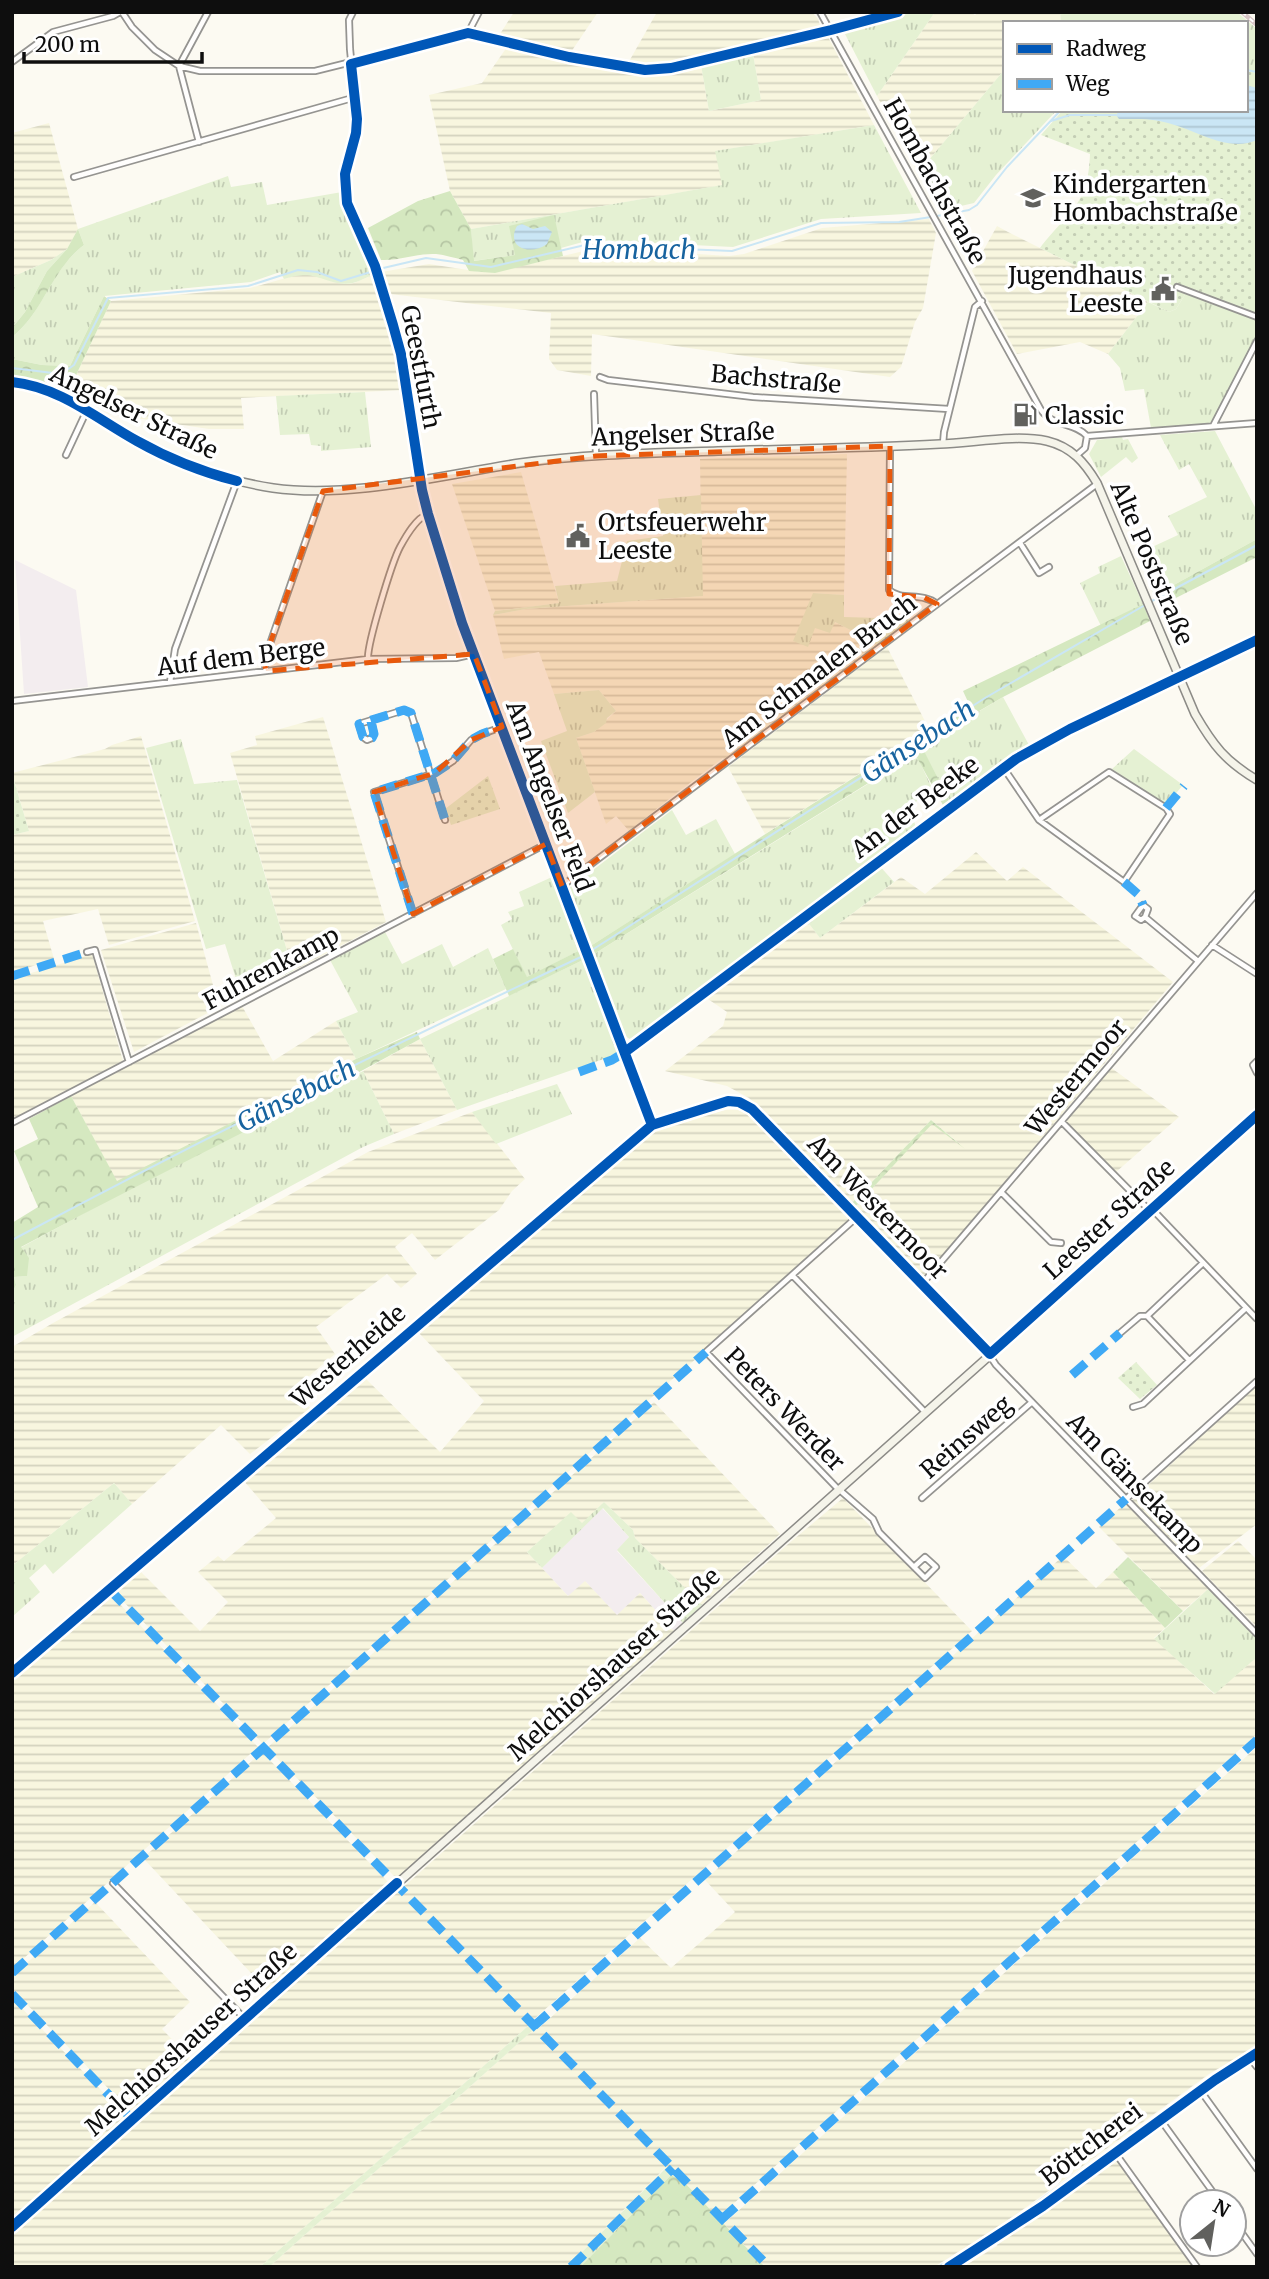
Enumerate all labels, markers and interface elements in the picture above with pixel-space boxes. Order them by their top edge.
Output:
scale bar [24,21,203,65]
legend [1003,21,1248,112]
text: 200 m [35,31,100,58]
text: Radweg [1066,35,1146,62]
text: Weg [1065,70,1110,97]
street label: Hombachstraße [877,93,993,269]
place label: Kindergarten Hombachstraße [1053,169,1238,228]
school or university icon: Kindergarten Hombachstraße [1019,184,1047,212]
water label: Hombach [581,233,696,266]
place label: Jugendhaus Leeste [1007,260,1143,319]
public building icon: Jugendhaus Leeste [1149,275,1177,303]
street label: Geestfurth [394,303,448,431]
street label: Angelser Straße [44,357,223,466]
street label: Bachstraße [710,358,842,400]
place label: Classic [1045,400,1124,431]
fuel station icon: Classic [1011,401,1039,429]
street label: Angelser Straße [590,415,775,453]
street label: Alte Poststraße [1103,475,1200,650]
place label: Ortsfeuerwehr Leeste [598,507,767,566]
public building icon: Ortsfeuerwehr Leeste [564,522,592,550]
street label: Am Schmalen Bruch [714,587,923,755]
street label: Auf dem Berge [154,631,327,683]
water label: Gänsebach [855,692,981,790]
street label: Am Angelser Feld [499,695,601,896]
street label: An der Beeke [844,749,985,866]
street label: Fuhrenkamp [198,919,344,1017]
street label: Westermoor [1018,1012,1134,1142]
water label: Gänsebach [231,1051,361,1139]
street label: Am Westermoor [800,1127,955,1286]
street label: Leester Straße [1037,1152,1181,1286]
street label: Westerheide [283,1298,412,1415]
street label: Peters Werder [718,1341,852,1478]
street label: Reinsweg [914,1388,1019,1485]
street label: Am Gänsekamp [1060,1406,1210,1560]
street label: Melchiorshauser Straße [502,1561,726,1767]
street label: Melchiorshauser Straße [79,1936,303,2142]
street label: Böttcherei [1034,2095,1148,2192]
north arrow [1178,2188,1248,2258]
text: N [1209,2194,1234,2222]

